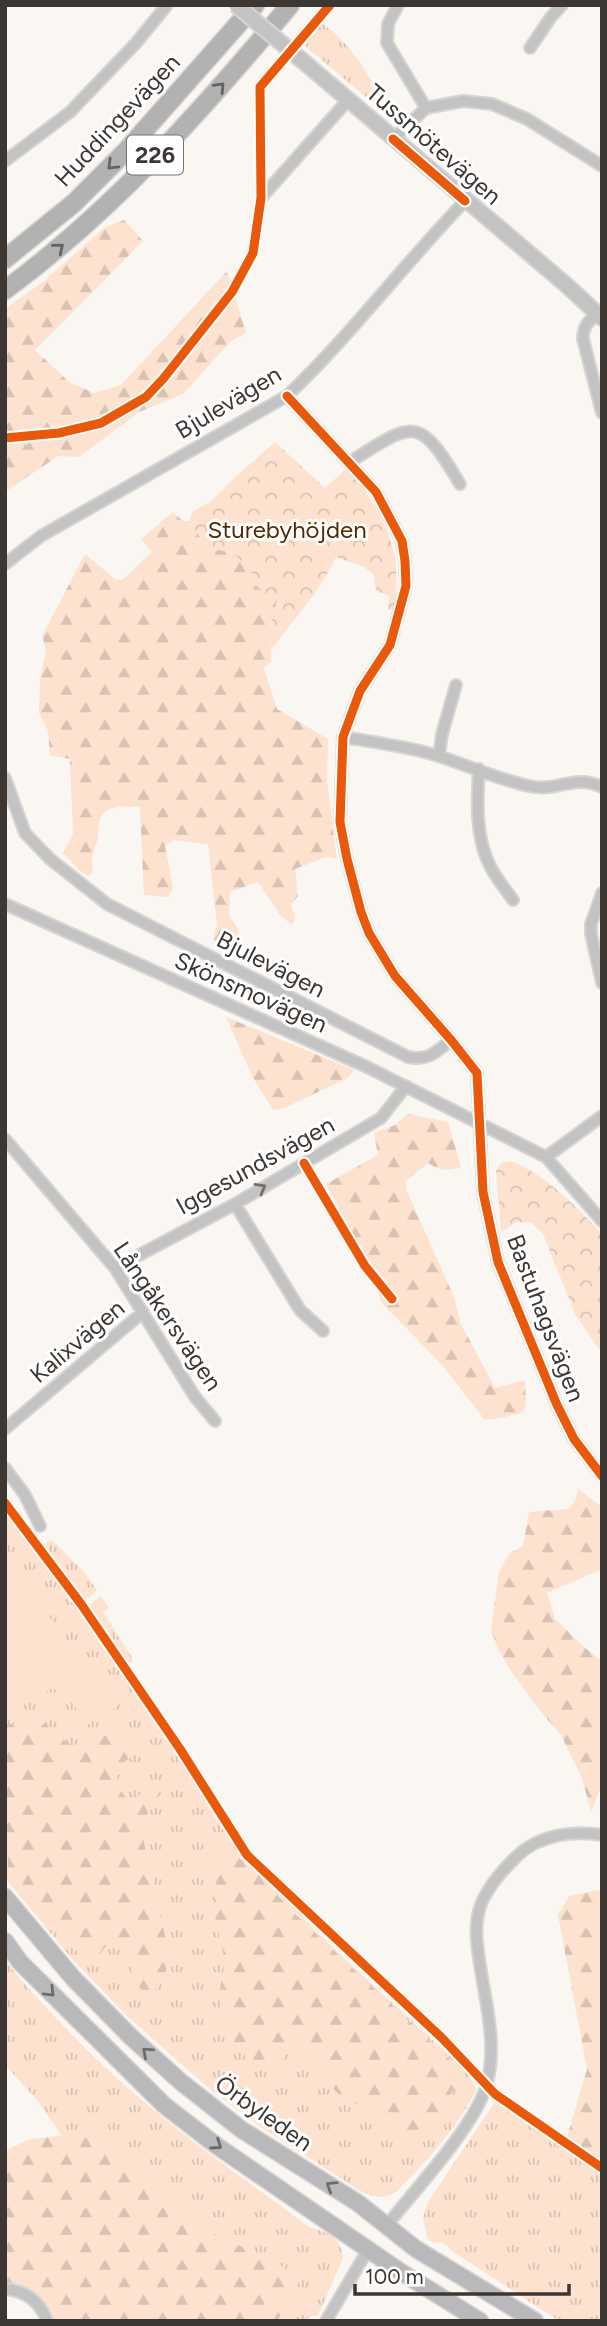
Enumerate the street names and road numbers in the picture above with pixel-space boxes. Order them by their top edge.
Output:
street label: Huddingevägen [48,48,186,192]
street label: Tussmötevägen [361,78,507,210]
road number: 226 [127,136,183,174]
street label: Bjulevägen [170,359,286,445]
street label: Bjulevägen [212,924,330,1004]
street label: Skönsmovägen [170,945,332,1039]
street label: Iggesundsvägen [171,1110,339,1220]
street label: Bastuhagsvägen [501,1230,591,1406]
street label: Långåkersvägen [107,1236,229,1396]
street label: Kalixvägen [24,1293,130,1389]
street label: Örbyleden [210,2069,318,2157]

